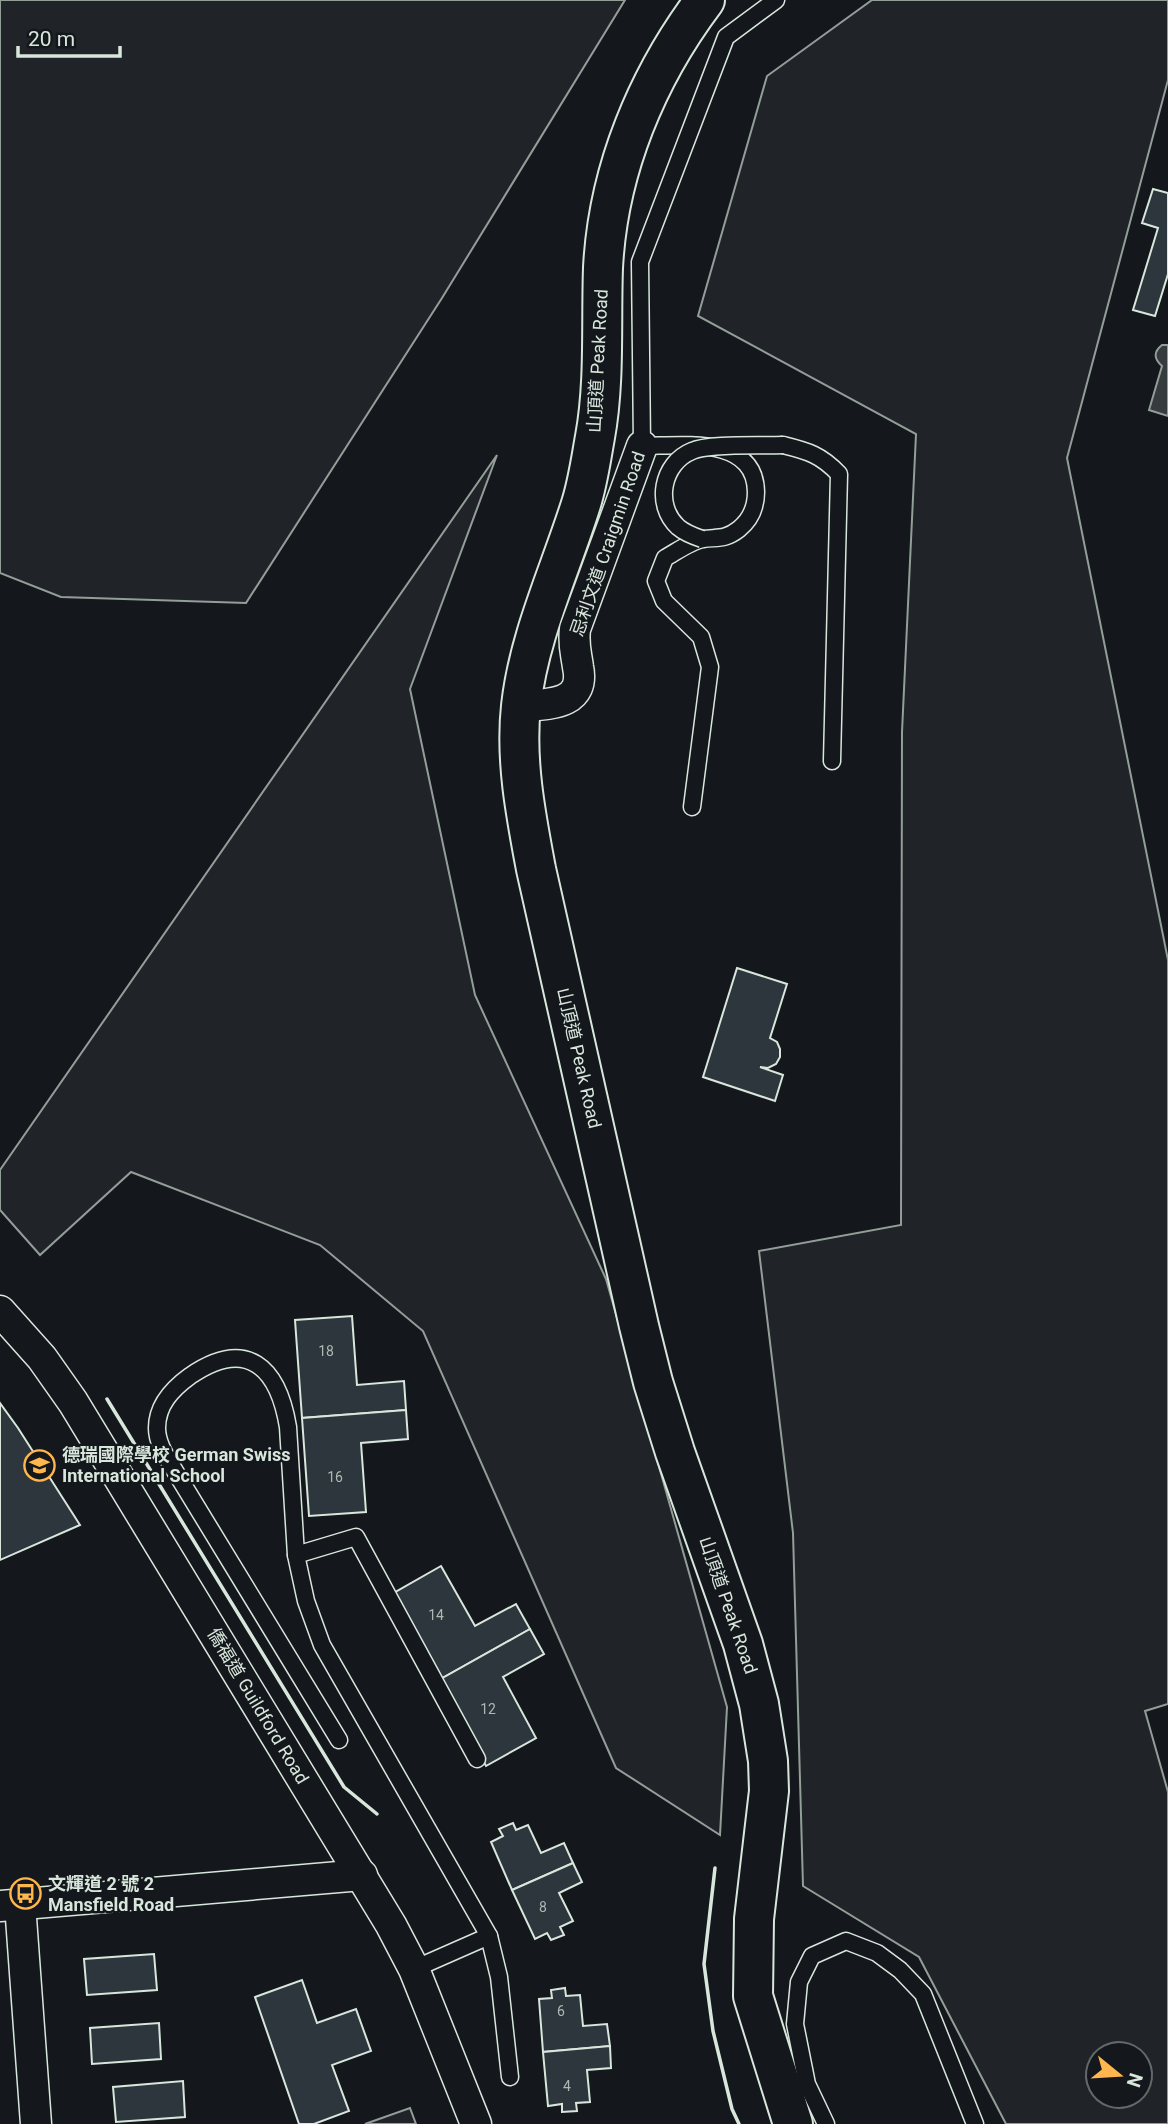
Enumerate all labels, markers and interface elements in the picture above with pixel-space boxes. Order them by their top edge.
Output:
scale bar [18,14,119,58]
text: 20 m [28,27,75,51]
street label: 山頂道 Peak Road [583,289,612,433]
street label: 忌利文道 Craigmin Road [566,449,649,639]
street label: 山頂道 Peak Road [553,985,606,1130]
house number: 18 [318,1343,334,1359]
place label: 德瑞國際學校 German Swiss International School [62,1444,290,1486]
school or university icon: 德瑞國際學校 German Swiss International School [22,1448,56,1482]
house number: 16 [327,1469,343,1485]
street label: 山頂道 Peak Road [695,1533,762,1676]
house number: 14 [428,1607,444,1623]
street label: 僑福道 Guildford Road [204,1624,313,1787]
house number: 12 [480,1701,496,1717]
place label: 文輝道 2 號 2 Mansfield Road [48,1873,174,1915]
bus stop icon: 文輝道 2 號 2 Mansfield Road [8,1877,42,1911]
house number: 8 [539,1899,547,1915]
house number: 6 [557,2003,565,2019]
north arrow [1084,2040,1154,2110]
text: N [1122,2070,1148,2090]
house number: 4 [563,2078,571,2094]

